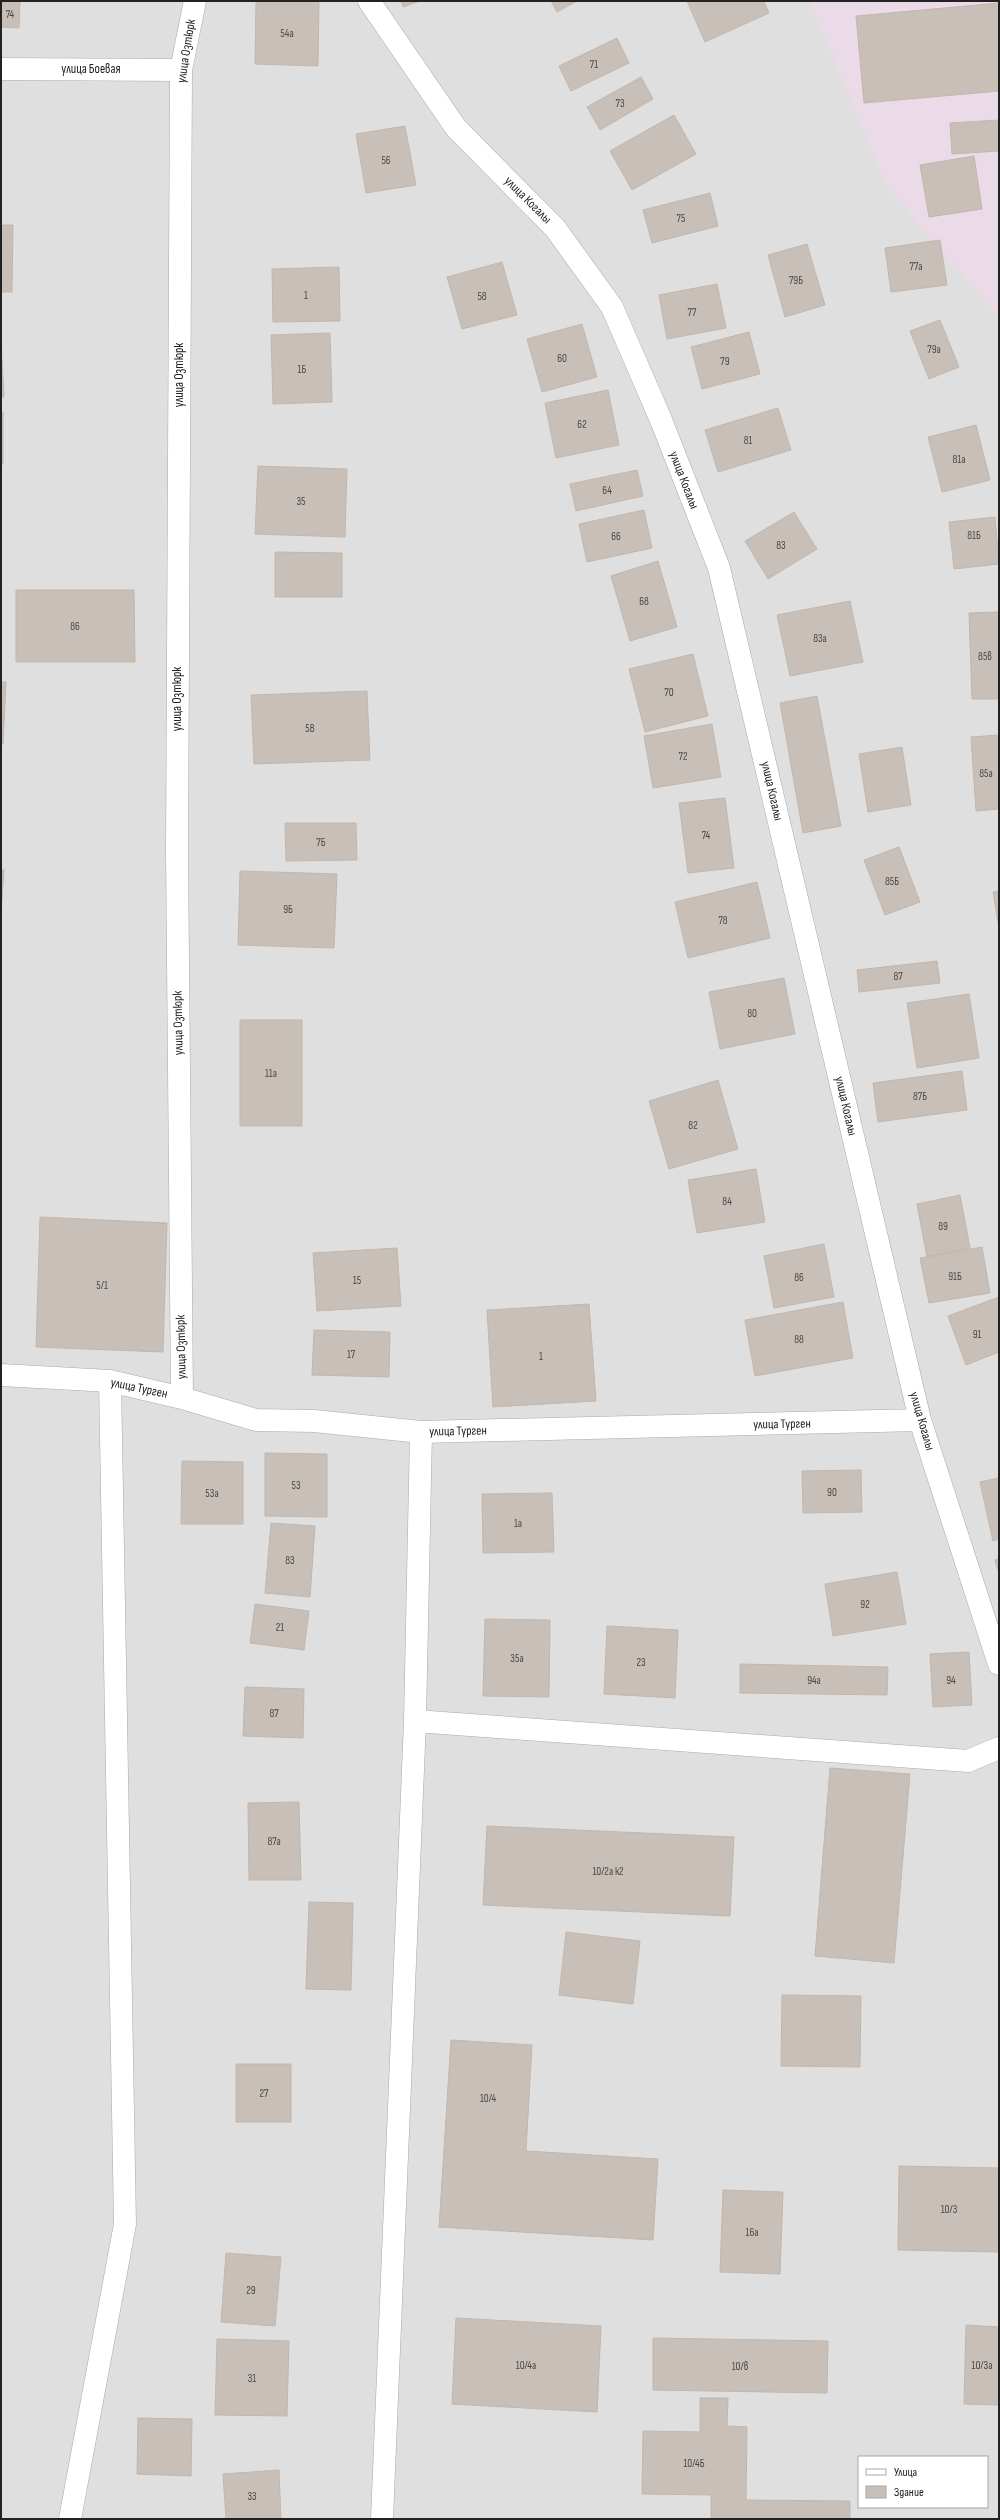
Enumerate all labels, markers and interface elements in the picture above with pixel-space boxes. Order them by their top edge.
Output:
house number: 74 [6,8,15,21]
street label: улица Озтюрк [173,18,199,84]
house number: 54а [280,27,294,40]
house number: 71 [590,58,598,71]
street label: улица Боевая [61,61,121,77]
house number: 73 [615,97,625,110]
house number: 56 [381,154,391,167]
street label: улица Когалы [501,173,555,227]
house number: 75 [677,212,685,225]
house number: 77а [910,260,922,273]
house number: 79Б [789,274,803,287]
house number: 1 [304,289,308,302]
house number: 58 [477,290,487,303]
house number: 77 [688,306,697,319]
street label: улица Озтюрк [171,343,187,407]
house number: 79а [927,343,941,356]
house number: 60 [557,352,567,365]
house number: 79 [720,355,730,368]
house number: 1Б [298,363,307,376]
house number: 62 [577,418,587,431]
house number: 81 [744,434,752,447]
street label: улица Когалы [666,449,702,511]
house number: 81а [953,453,965,466]
house number: 64 [602,484,612,497]
house number: 35 [296,495,306,508]
house number: 81Б [967,529,981,542]
house number: 66 [611,530,621,543]
house number: 83 [776,539,786,552]
house number: 68 [639,595,649,608]
house number: 86 [70,620,80,633]
house number: 83а [813,632,827,645]
house number: 85в [978,650,992,663]
street label: улица Озтюрк [169,667,185,731]
house number: 70 [664,686,674,699]
house number: 5В [305,722,315,735]
house number: 72 [679,750,688,763]
street label: улица Когалы [757,760,787,822]
house number: 85а [979,767,993,780]
house number: 74 [702,829,711,842]
house number: 7Б [316,836,326,849]
house number: 85Б [885,875,899,888]
house number: 9Б [283,903,293,916]
house number: 78 [718,914,728,927]
house number: 87 [893,970,903,983]
street label: улица Озтюрк [169,991,187,1055]
house number: 80 [747,1007,757,1020]
house number: 11а [265,1067,277,1080]
street label: улица Когалы [831,1075,861,1137]
house number: 87Б [913,1090,927,1103]
house number: 82 [688,1119,698,1132]
house number: 84 [722,1195,732,1208]
house number: 89 [938,1220,948,1233]
house number: 91Б [948,1270,962,1283]
house number: 86 [794,1271,804,1284]
house number: 15 [353,1274,361,1287]
house number: 5/1 [96,1279,108,1292]
street label: улица Озтюрк [172,1315,190,1379]
house number: 91 [973,1328,982,1341]
house number: 88 [794,1333,804,1346]
house number: 17 [347,1348,356,1361]
house number: 1 [539,1350,543,1363]
street label: улица Турген [109,1374,169,1402]
street label: улица Когалы [906,1390,938,1452]
street label: улица Турген [753,1415,811,1433]
street label: улица Турген [429,1422,487,1440]
house number: 53 [291,1479,301,1492]
house number: 90 [827,1486,837,1499]
house number: 53а [205,1487,219,1500]
house number: 1а [514,1517,522,1530]
house number: 83 [285,1554,295,1567]
house number: 92 [860,1598,870,1611]
house number: 21 [276,1621,284,1634]
house number: 35а [510,1652,524,1665]
house number: 23 [636,1656,646,1669]
house number: 94а [807,1674,821,1687]
house number: 94 [946,1674,956,1687]
house number: 87 [269,1707,279,1720]
house number: 87а [267,1835,281,1848]
house number: 10/2а к2 [592,1865,624,1878]
house number: 27 [260,2087,269,2100]
house number: 10/4 [480,2092,496,2105]
house number: 10/3 [941,2203,958,2216]
house number: 16а [746,2226,758,2239]
house number: 29 [246,2284,256,2297]
house number: 10/4а [516,2359,536,2372]
house number: 10/3а [972,2359,992,2372]
house number: 10/в [732,2360,749,2373]
house number: 31 [248,2372,256,2385]
legend [858,2456,988,2508]
house number: 10/4Б [684,2457,705,2470]
text: Улица [894,2465,918,2480]
text: Здание [894,2485,924,2500]
house number: 33 [247,2490,257,2503]

